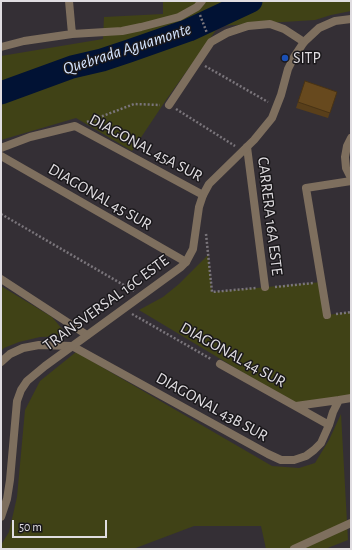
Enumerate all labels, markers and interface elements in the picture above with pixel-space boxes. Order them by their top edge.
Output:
water label: Quebrada Aguamonte [60,19,194,79]
place label: SITP [293,48,321,68]
marker: SITP [280,53,290,63]
street label: DIAGONAL 45A SUR [86,110,206,186]
street label: CARRERA 16A ESTE [253,156,287,276]
street label: DIAGONAL 45 SUR [45,160,155,234]
street label: TRANSVERSAL 16C ESTE [39,251,173,355]
street label: DIAGONAL 44 SUR [177,318,289,392]
street label: DIAGONAL 43B SUR [153,368,271,446]
scale bar [14,512,109,538]
text: 50 m [19,521,42,533]

